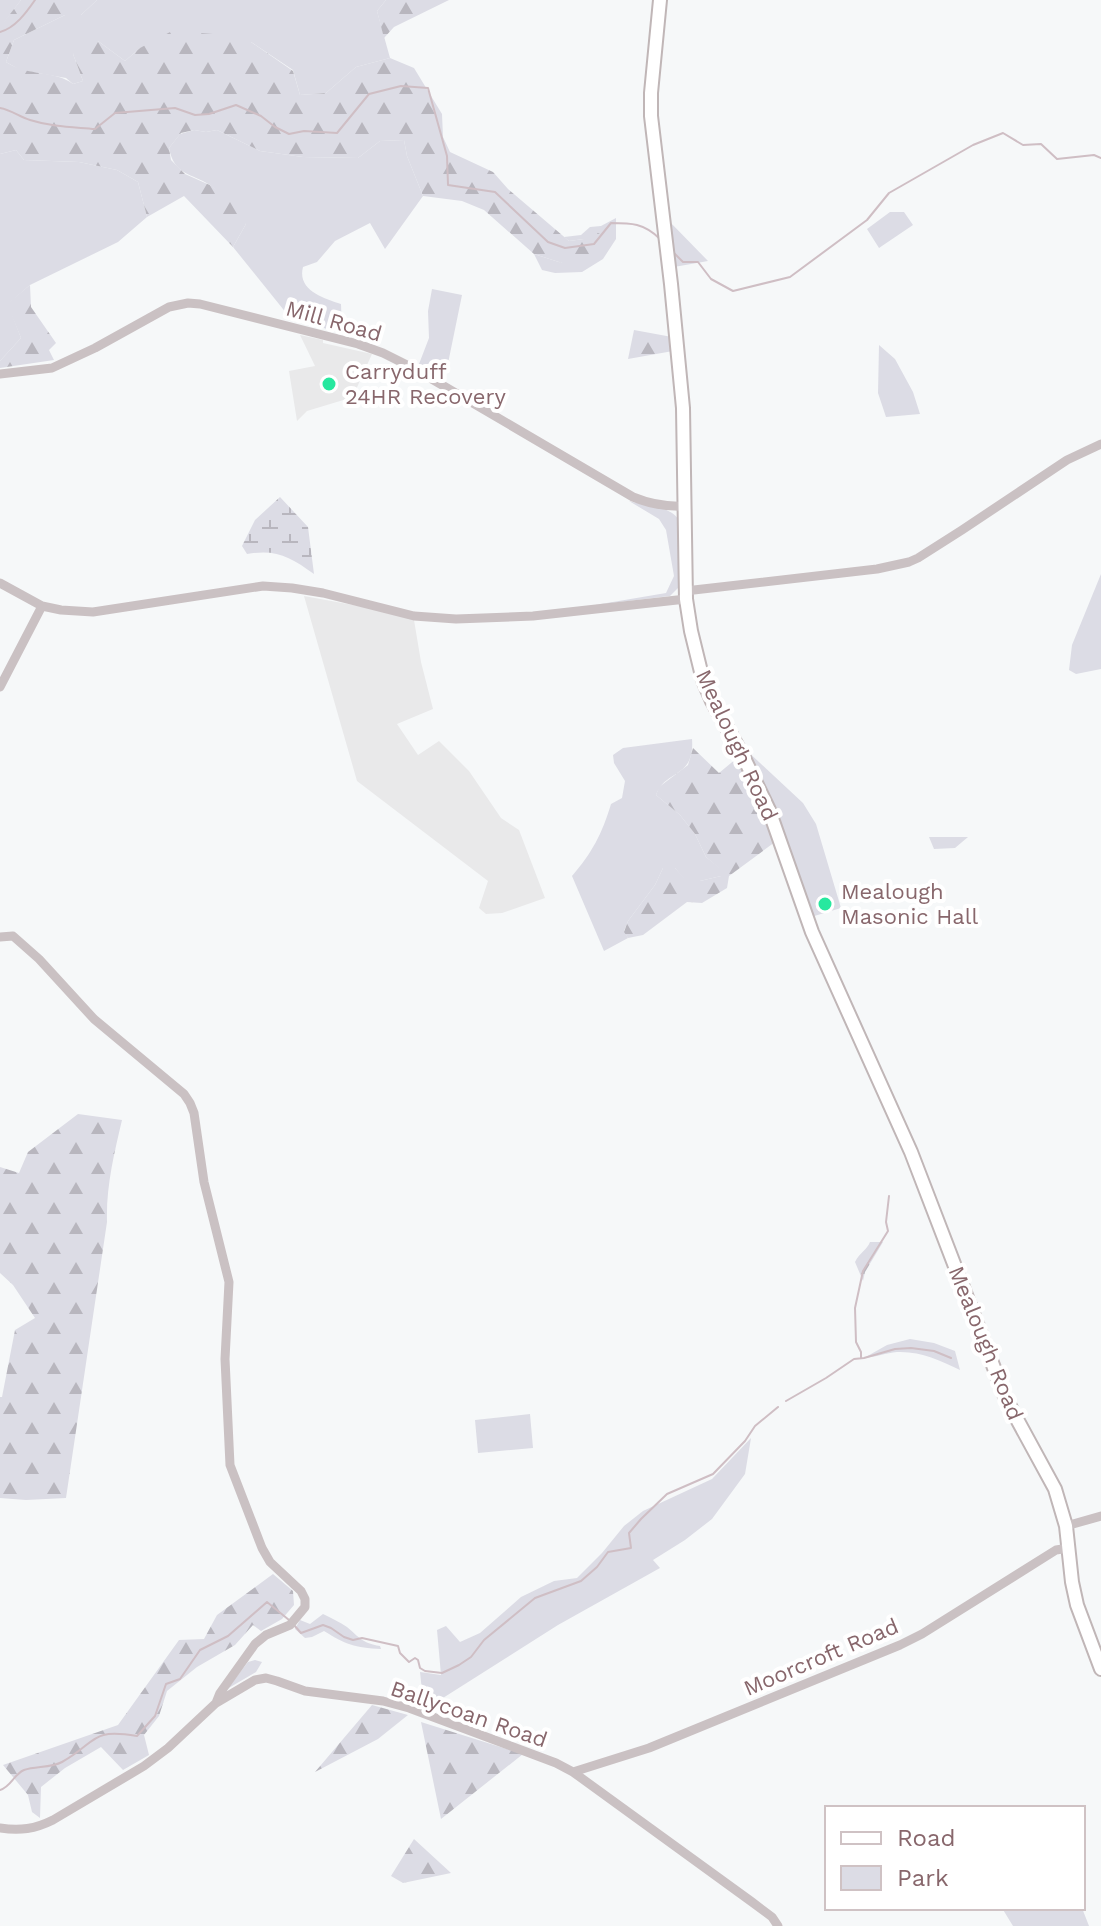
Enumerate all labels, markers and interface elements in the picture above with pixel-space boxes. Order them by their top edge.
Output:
street label: Mill Road [283,295,385,347]
place label: Carryduff 24HR Recovery [345,359,506,409]
marker: Carryduff 24HR Recovery [320,375,338,393]
street label: Mealough Road [691,665,783,825]
place label: Mealough Masonic Hall [841,879,978,929]
marker: Mealough Masonic Hall [816,895,834,913]
street label: Mealough Road [944,1262,1028,1424]
street label: Moorcroft Road [740,1613,902,1701]
street label: Ballycoan Road [387,1676,551,1752]
legend [825,1806,1085,1910]
text: Road [897,1824,956,1852]
text: Park [897,1864,949,1892]

